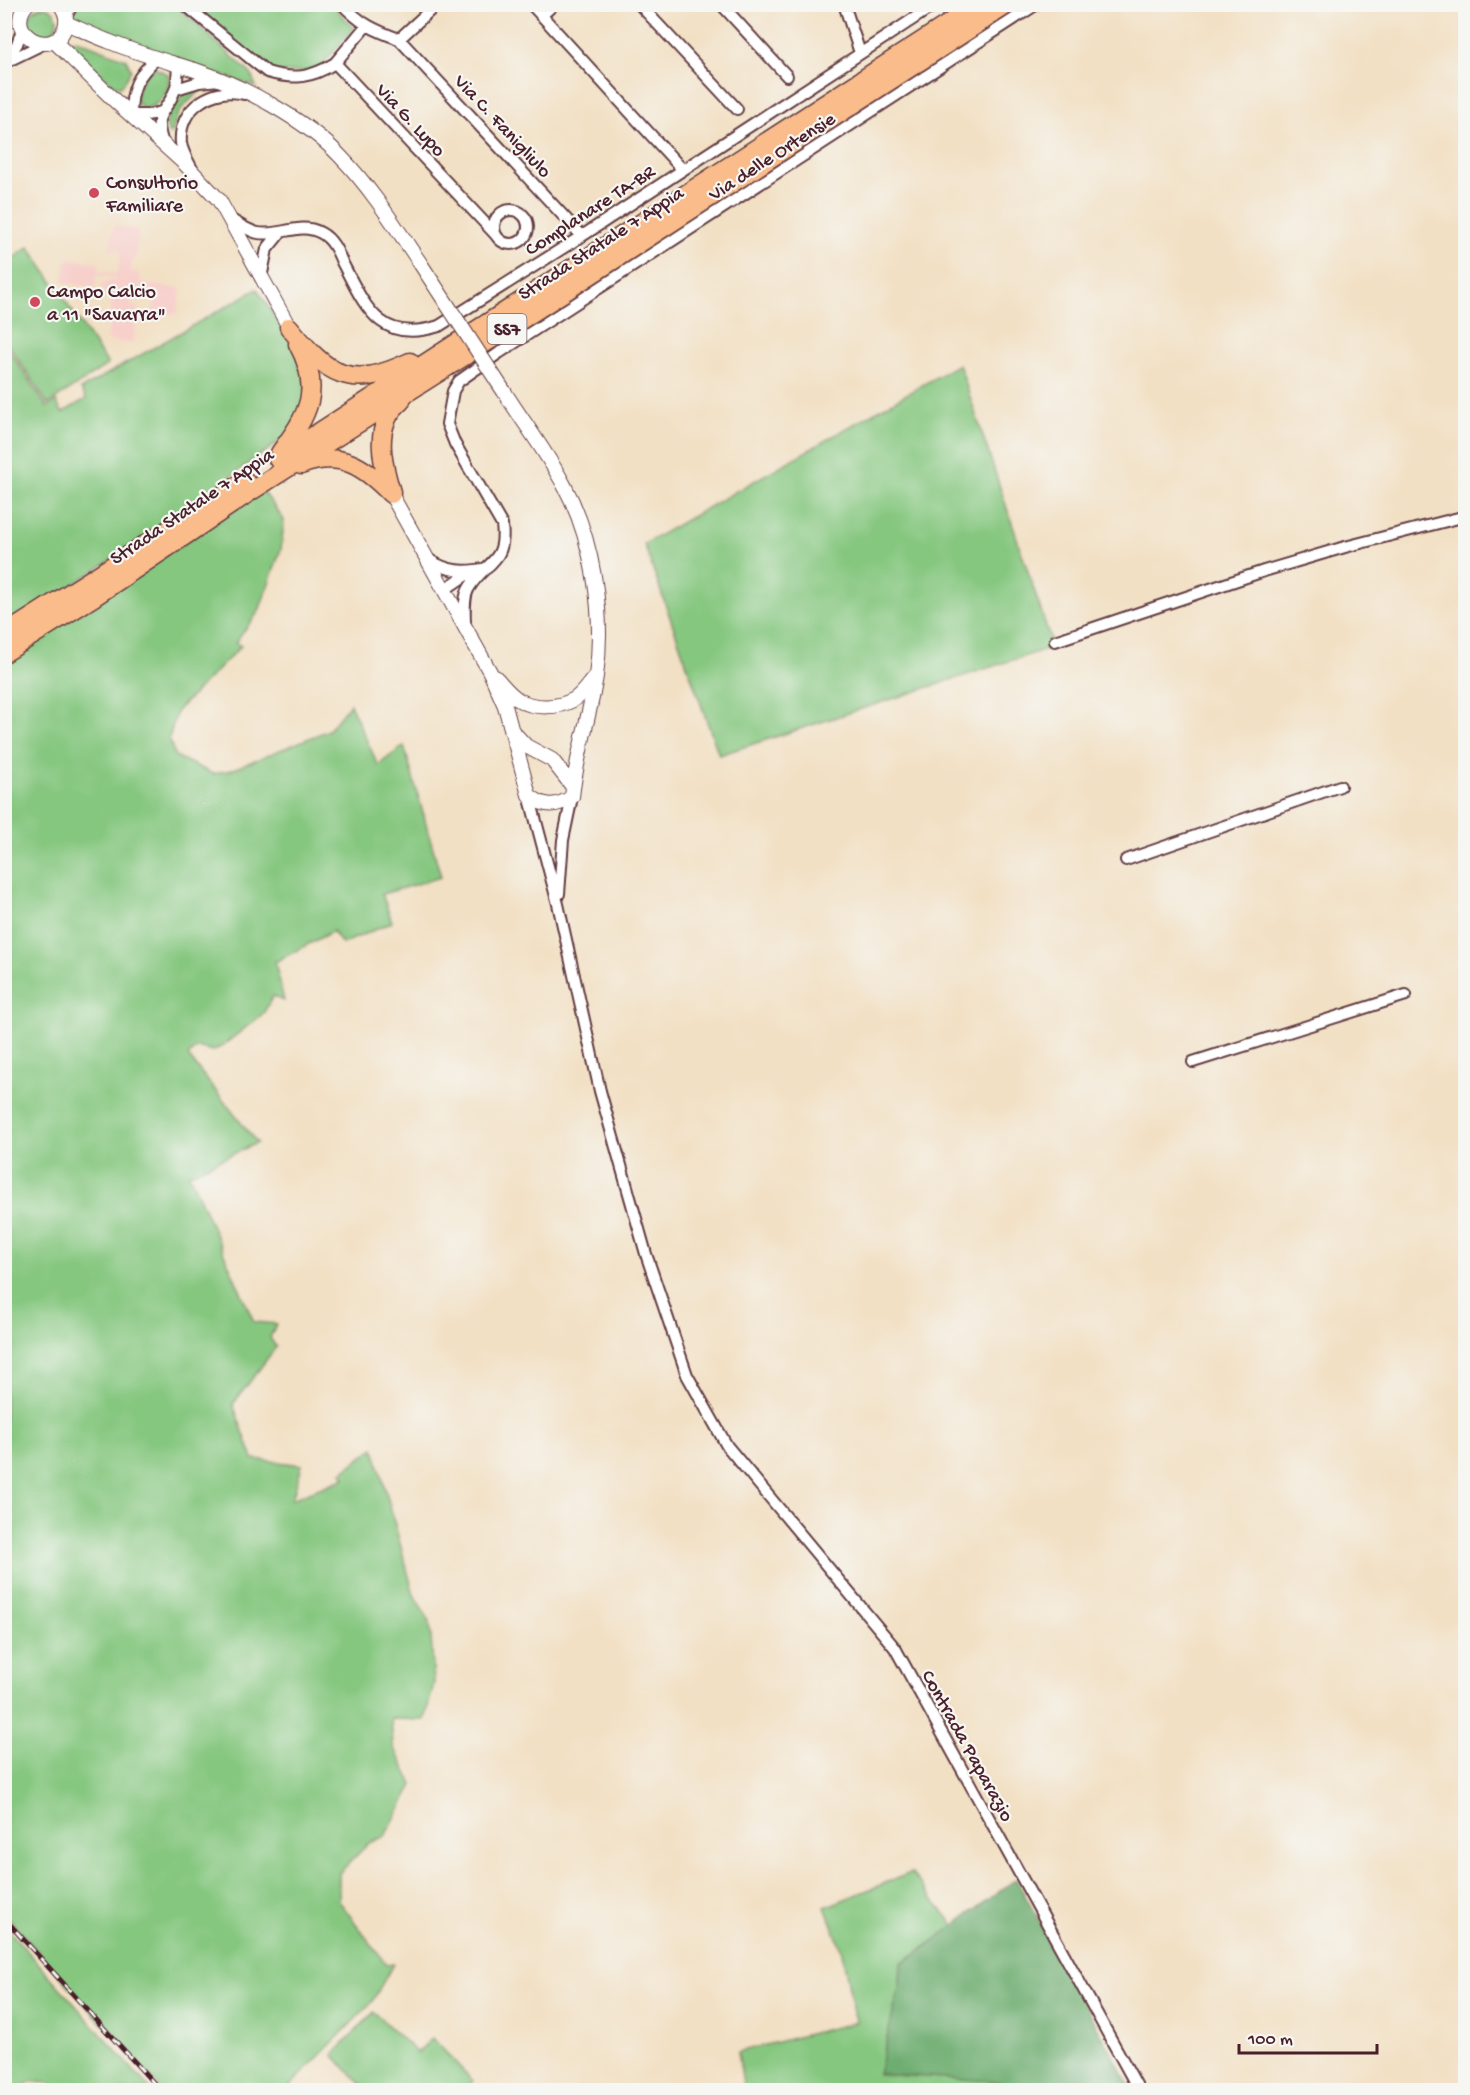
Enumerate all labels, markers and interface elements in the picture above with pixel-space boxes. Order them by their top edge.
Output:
street label: Via C. Fanigliulo [447,70,555,184]
street label: Via G. Lupo [369,79,449,163]
street label: Via delle Ortensie [704,108,841,208]
street label: Complanare TA-BR [522,161,661,262]
place label: Consultorio Familiare [105,173,198,219]
street label: Strada Statale 7 Appia [515,182,690,307]
marker: Consultorio Familiare [87,186,101,200]
place label: Campo Calcio a 11 "Savarra" [47,282,166,328]
marker: Campo Calcio a 11 "Savarra" [28,295,42,309]
road number: SS7 [488,314,526,344]
street label: Strada Statale 7 Appia [107,444,280,571]
street label: Contrada Paparazio [915,1667,1017,1826]
scale bar [1239,2017,1377,2055]
text: 100 m [1247,2030,1293,2051]

